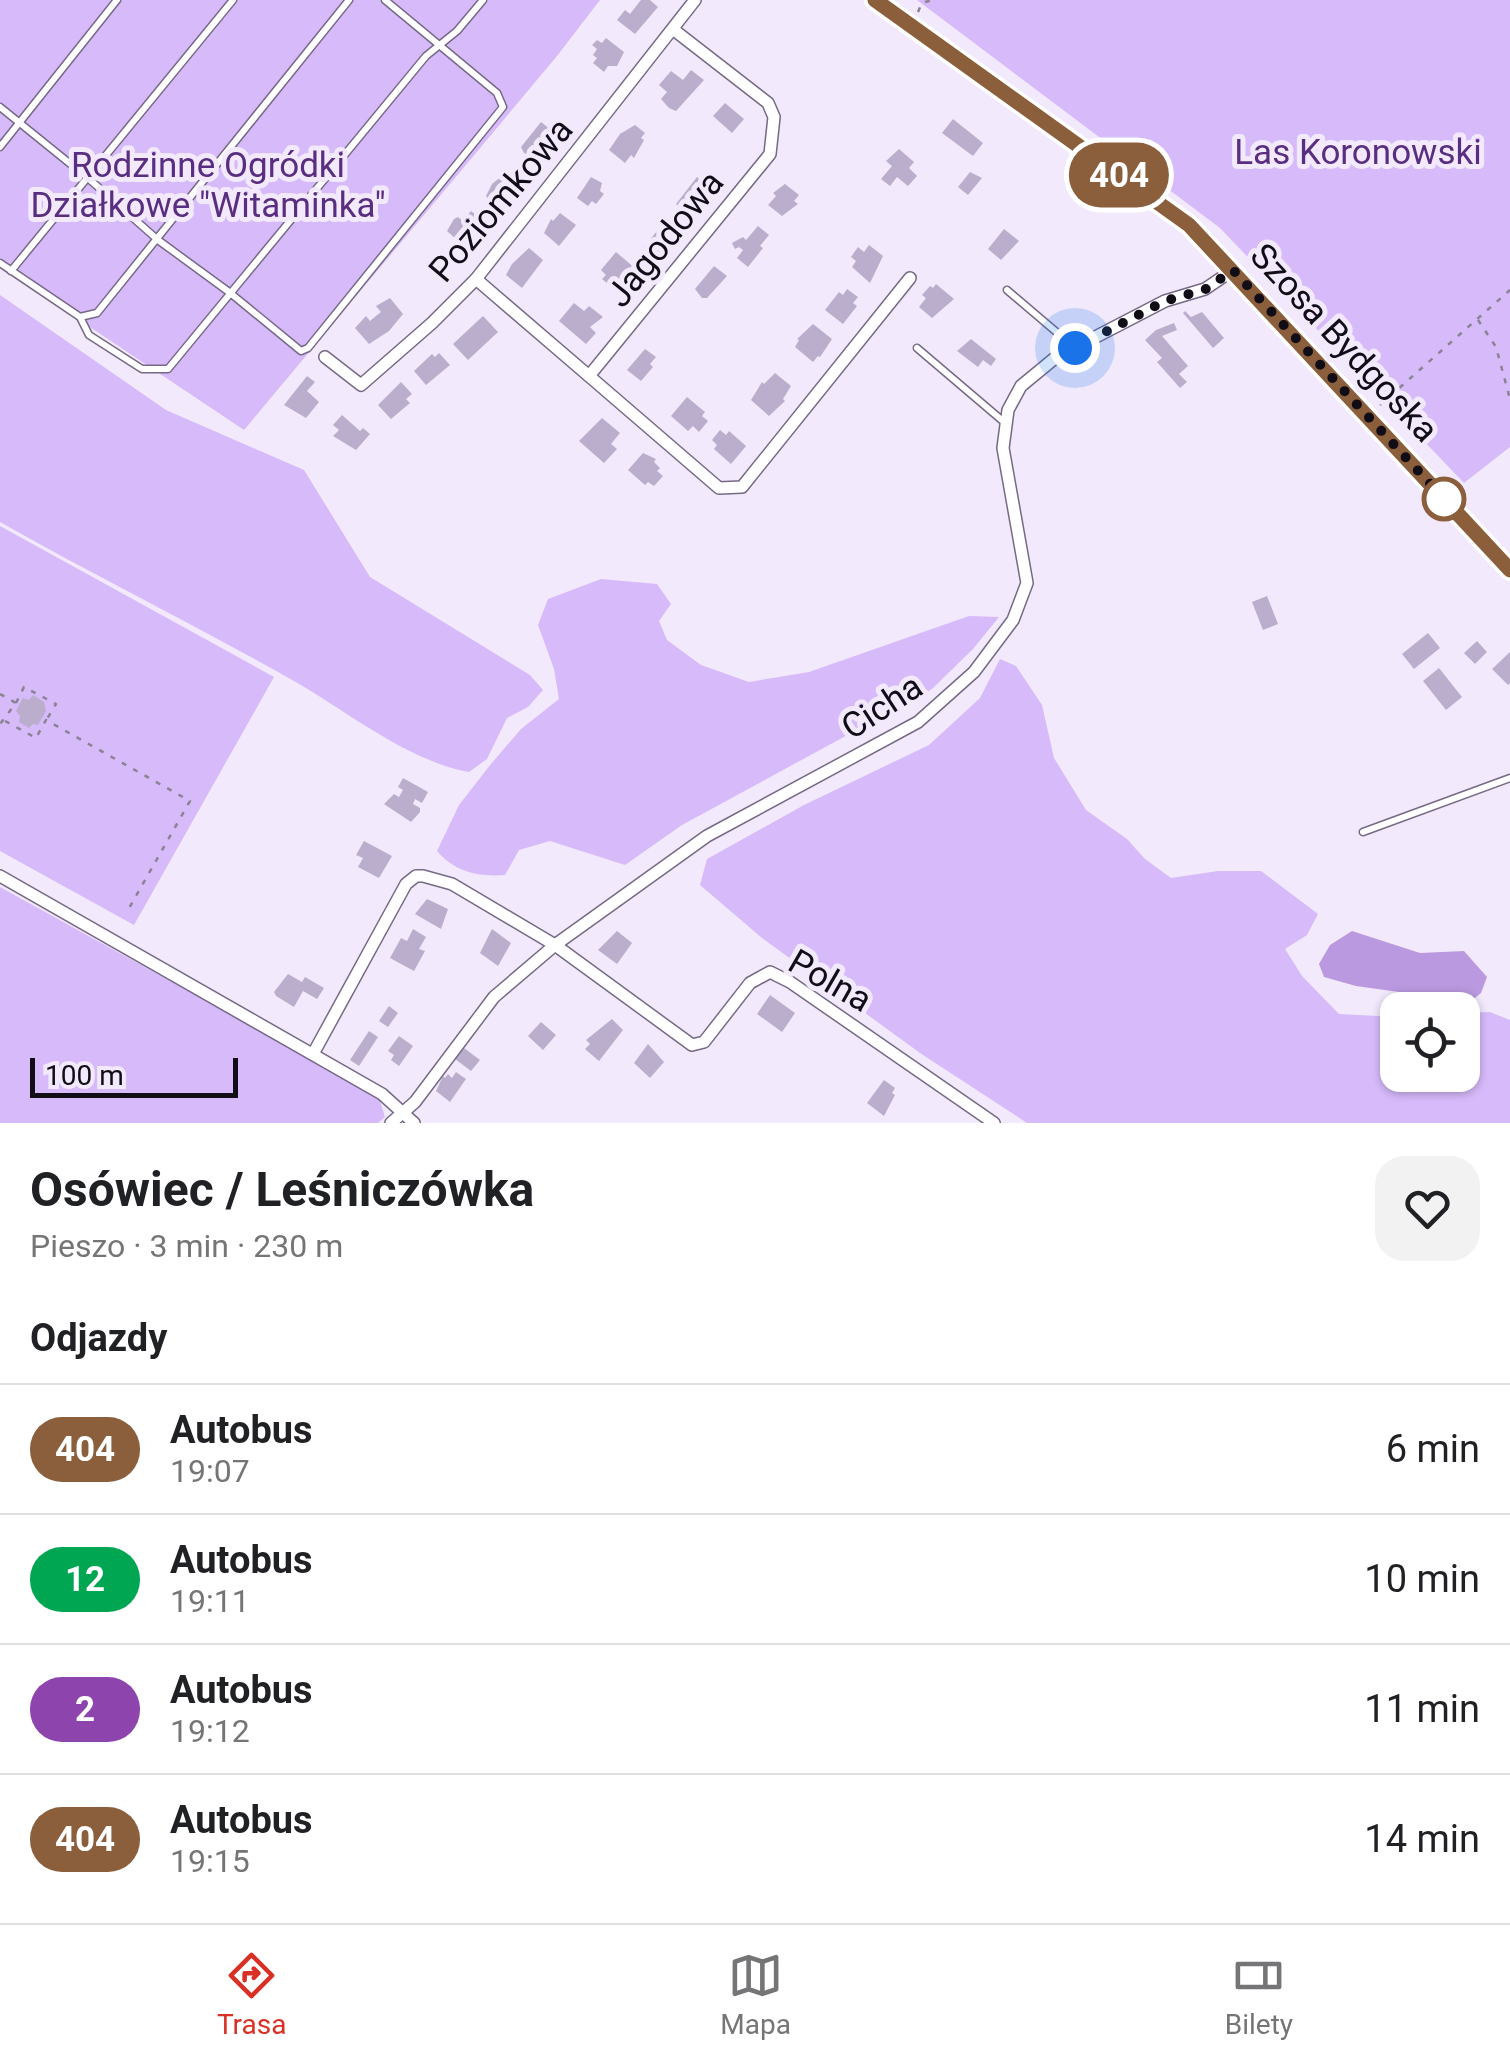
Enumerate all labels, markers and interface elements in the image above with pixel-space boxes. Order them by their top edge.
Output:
street label: Poziomkowa [421,110,581,290]
park label: Las Koronowski [1234,132,1482,173]
line badge: 404 [1062,142,1176,208]
park label: Rodzinne Ogródki Działkowe "Witaminka" [30,145,386,226]
text: 404 [1089,155,1149,196]
street label: Jagodowa [598,163,732,315]
street label: Szosa Bydgoska [1242,235,1446,451]
your location [1050,323,1100,373]
unlabelled marker [1423,478,1465,520]
street label: Cicha [834,666,930,748]
street label: Polna [781,941,879,1021]
map controls [1380,992,1480,1092]
button: locate [1380,992,1480,1092]
scale bar [30,1053,238,1098]
text: 100 m [45,1059,124,1092]
button: heart [1375,1156,1480,1261]
text: Osówiec / Leśniczówka [30,1161,534,1218]
text: Pieszo · 3 min · 230 m [30,1227,343,1265]
text: Odjazdy [30,1316,167,1360]
text: Autobus [170,1408,313,1452]
text: 6 min [1386,1427,1480,1471]
text: 404 [55,1429,115,1470]
text: 19:07 [170,1452,250,1490]
text: Autobus [170,1538,313,1582]
text: 10 min [1364,1557,1480,1601]
text: 12 [65,1559,105,1600]
text: 19:11 [170,1582,250,1620]
text: Autobus [170,1668,313,1712]
text: 11 min [1364,1687,1480,1731]
text: 2 [75,1689,95,1730]
text: 19:12 [170,1712,250,1750]
text: Autobus [170,1798,313,1842]
text: 14 min [1364,1817,1480,1861]
text: 404 [55,1819,115,1860]
text: 19:15 [170,1842,250,1880]
tab: Trasa [217,1948,286,2041]
tab: Mapa [720,1948,791,2041]
tab: Bilety [1225,1948,1293,2041]

